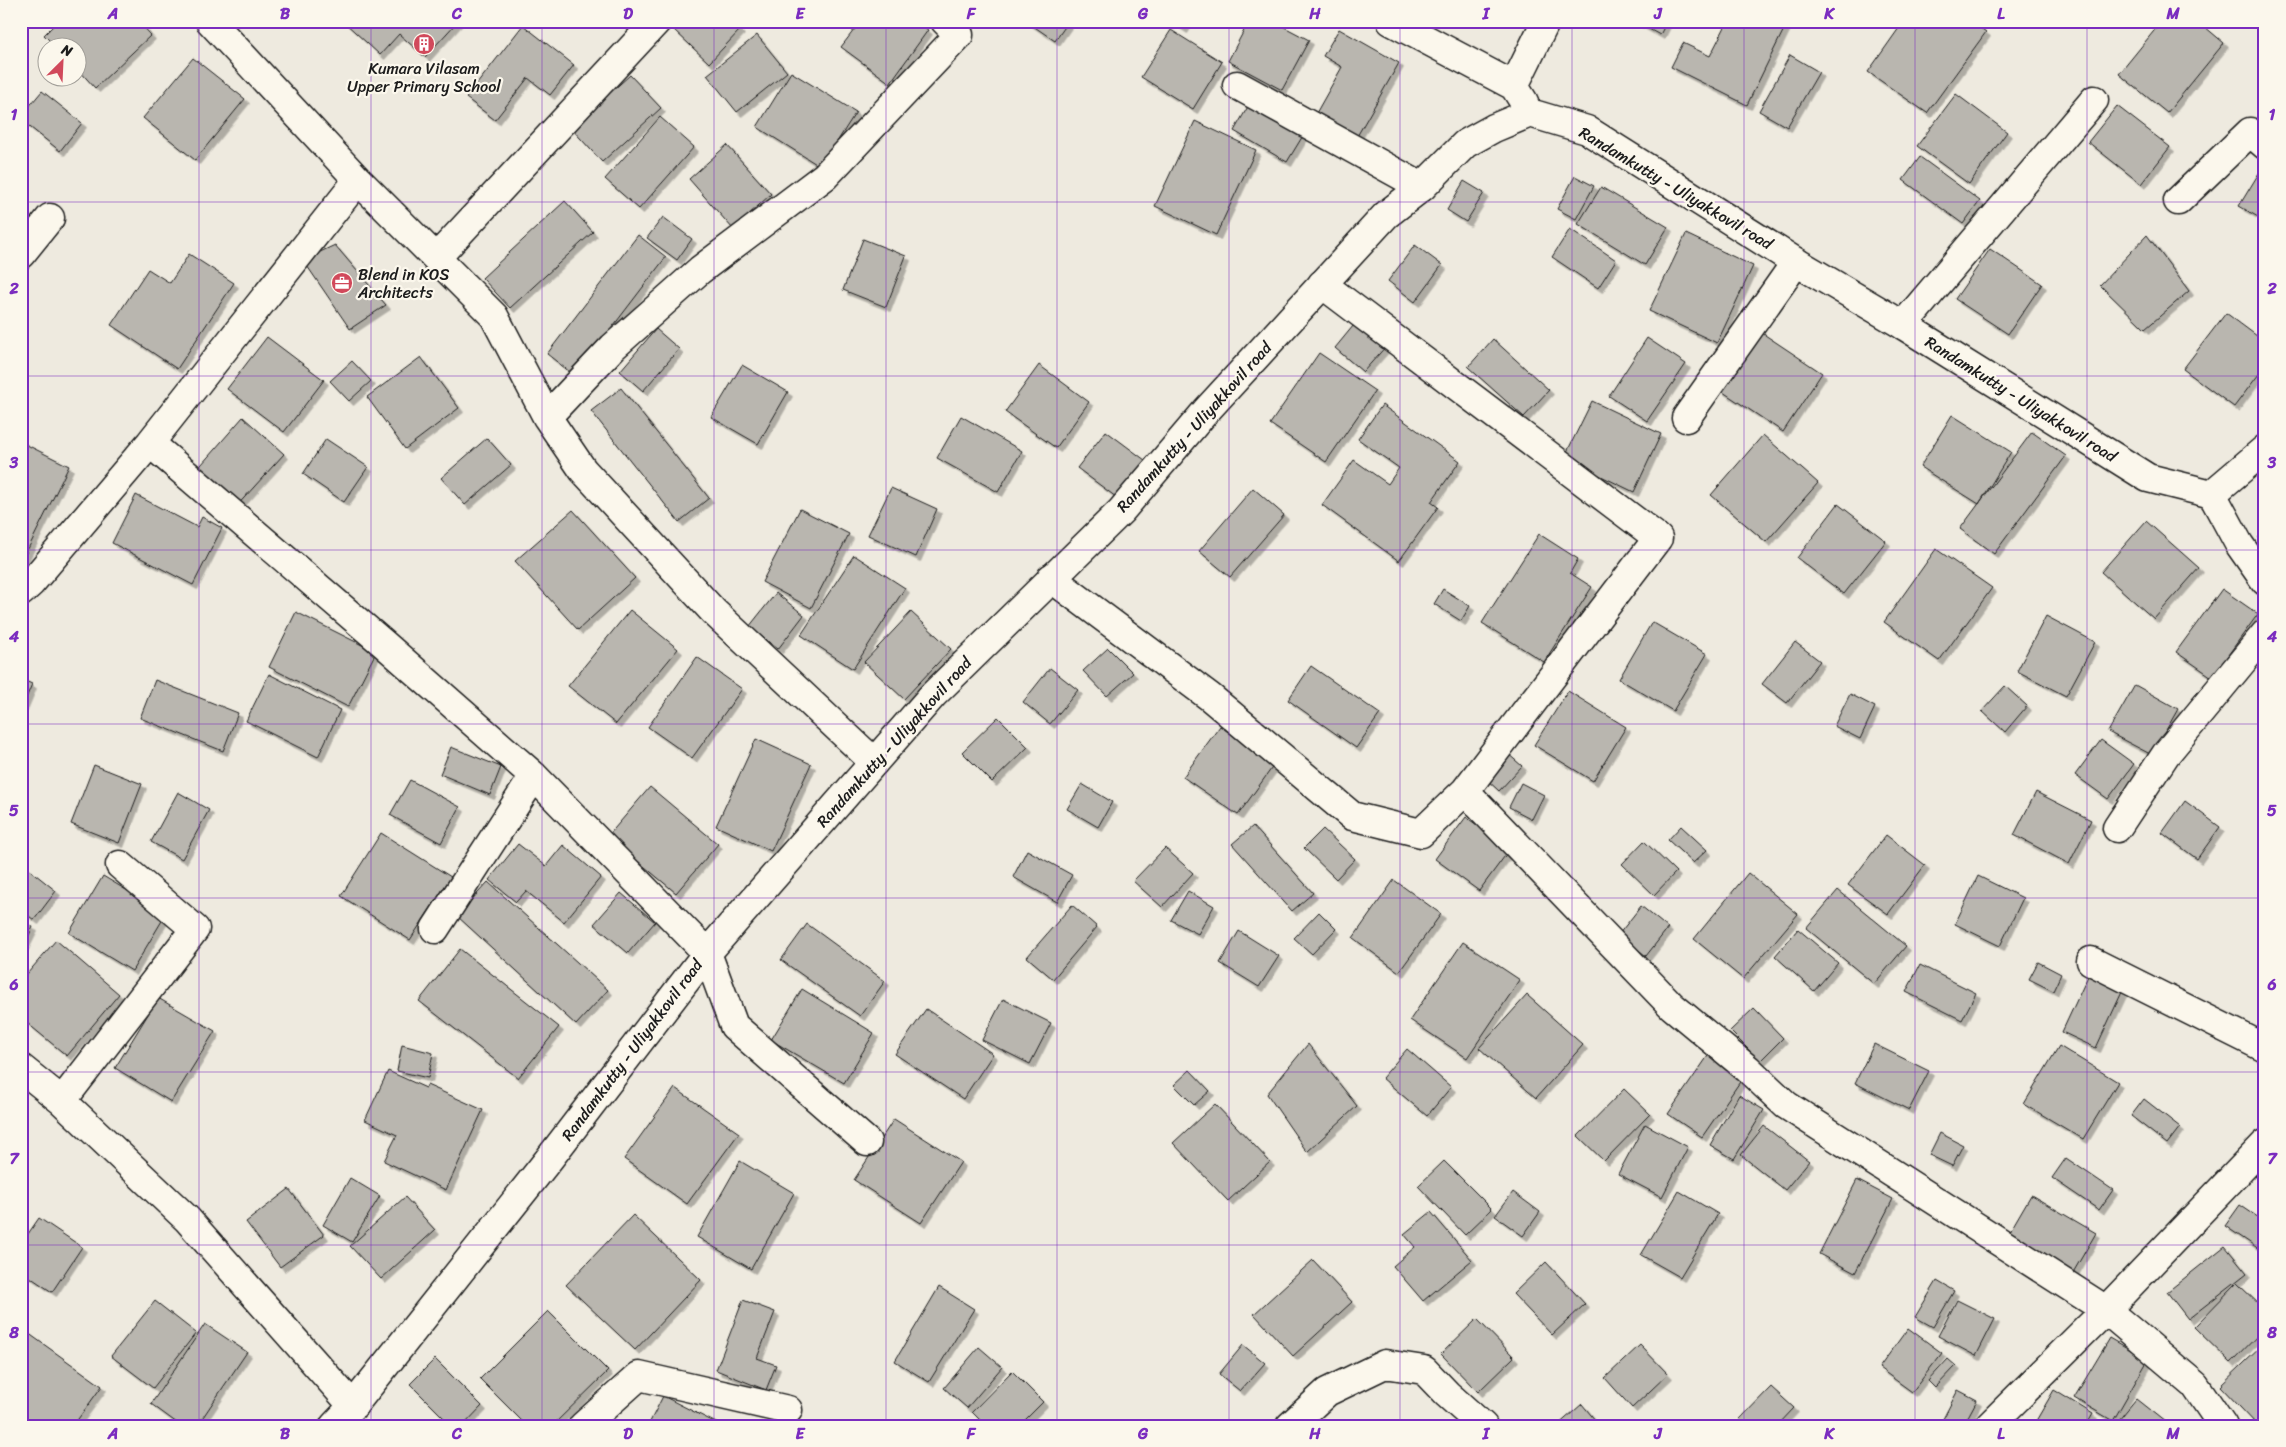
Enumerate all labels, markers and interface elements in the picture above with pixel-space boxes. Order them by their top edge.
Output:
text: A [107,0,118,28]
text: B [280,0,291,28]
text: C [451,0,463,28]
text: D [623,0,633,28]
text: E [796,0,806,28]
text: F [966,0,977,28]
text: G [1137,0,1149,28]
text: H [1308,0,1321,28]
text: I [1482,0,1491,28]
text: J [1653,0,1663,28]
text: K [1823,0,1835,28]
text: L [1997,0,2005,28]
text: M [2165,0,2180,28]
building icon: Kumara Vilasam Upper Primary School [412,32,436,56]
text: N [57,37,77,64]
north arrow [38,38,88,88]
place label: Kumara Vilasam Upper Primary School [347,54,501,101]
text: 1 [11,100,18,129]
text: 1 [2269,100,2276,129]
street label: Randamkutty - Uliyakkovil road [1573,118,1780,258]
place label: Blend in KOS Architects [357,260,449,307]
office icon: Blend in KOS Architects [330,271,354,295]
text: 2 [8,274,19,303]
text: 2 [2266,274,2277,303]
street label: Randamkutty - Uliyakkovil road [1919,328,2124,471]
street label: Randamkutty - Uliyakkovil road [1109,334,1280,519]
text: 3 [9,448,19,477]
text: 3 [2267,448,2277,477]
text: 4 [8,622,19,651]
text: 4 [2266,622,2277,651]
street label: Randamkutty - Uliyakkovil road [809,649,980,834]
text: 5 [9,796,19,825]
text: 5 [2267,796,2277,825]
street label: Randamkutty - Uliyakkovil road [554,951,711,1147]
text: 6 [8,970,19,999]
text: 6 [2266,970,2277,999]
text: 7 [9,1144,20,1173]
text: 7 [2267,1144,2278,1173]
text: 8 [8,1318,19,1347]
text: 8 [2266,1318,2277,1347]
text: A [107,1419,118,1447]
text: B [280,1419,291,1447]
text: C [451,1419,463,1447]
text: D [623,1419,633,1447]
text: E [796,1419,806,1447]
text: F [966,1419,977,1447]
text: G [1137,1419,1149,1447]
text: H [1308,1419,1321,1447]
text: I [1482,1419,1491,1447]
text: J [1653,1419,1663,1447]
text: K [1823,1419,1835,1447]
text: L [1997,1419,2005,1447]
text: M [2165,1419,2180,1447]

